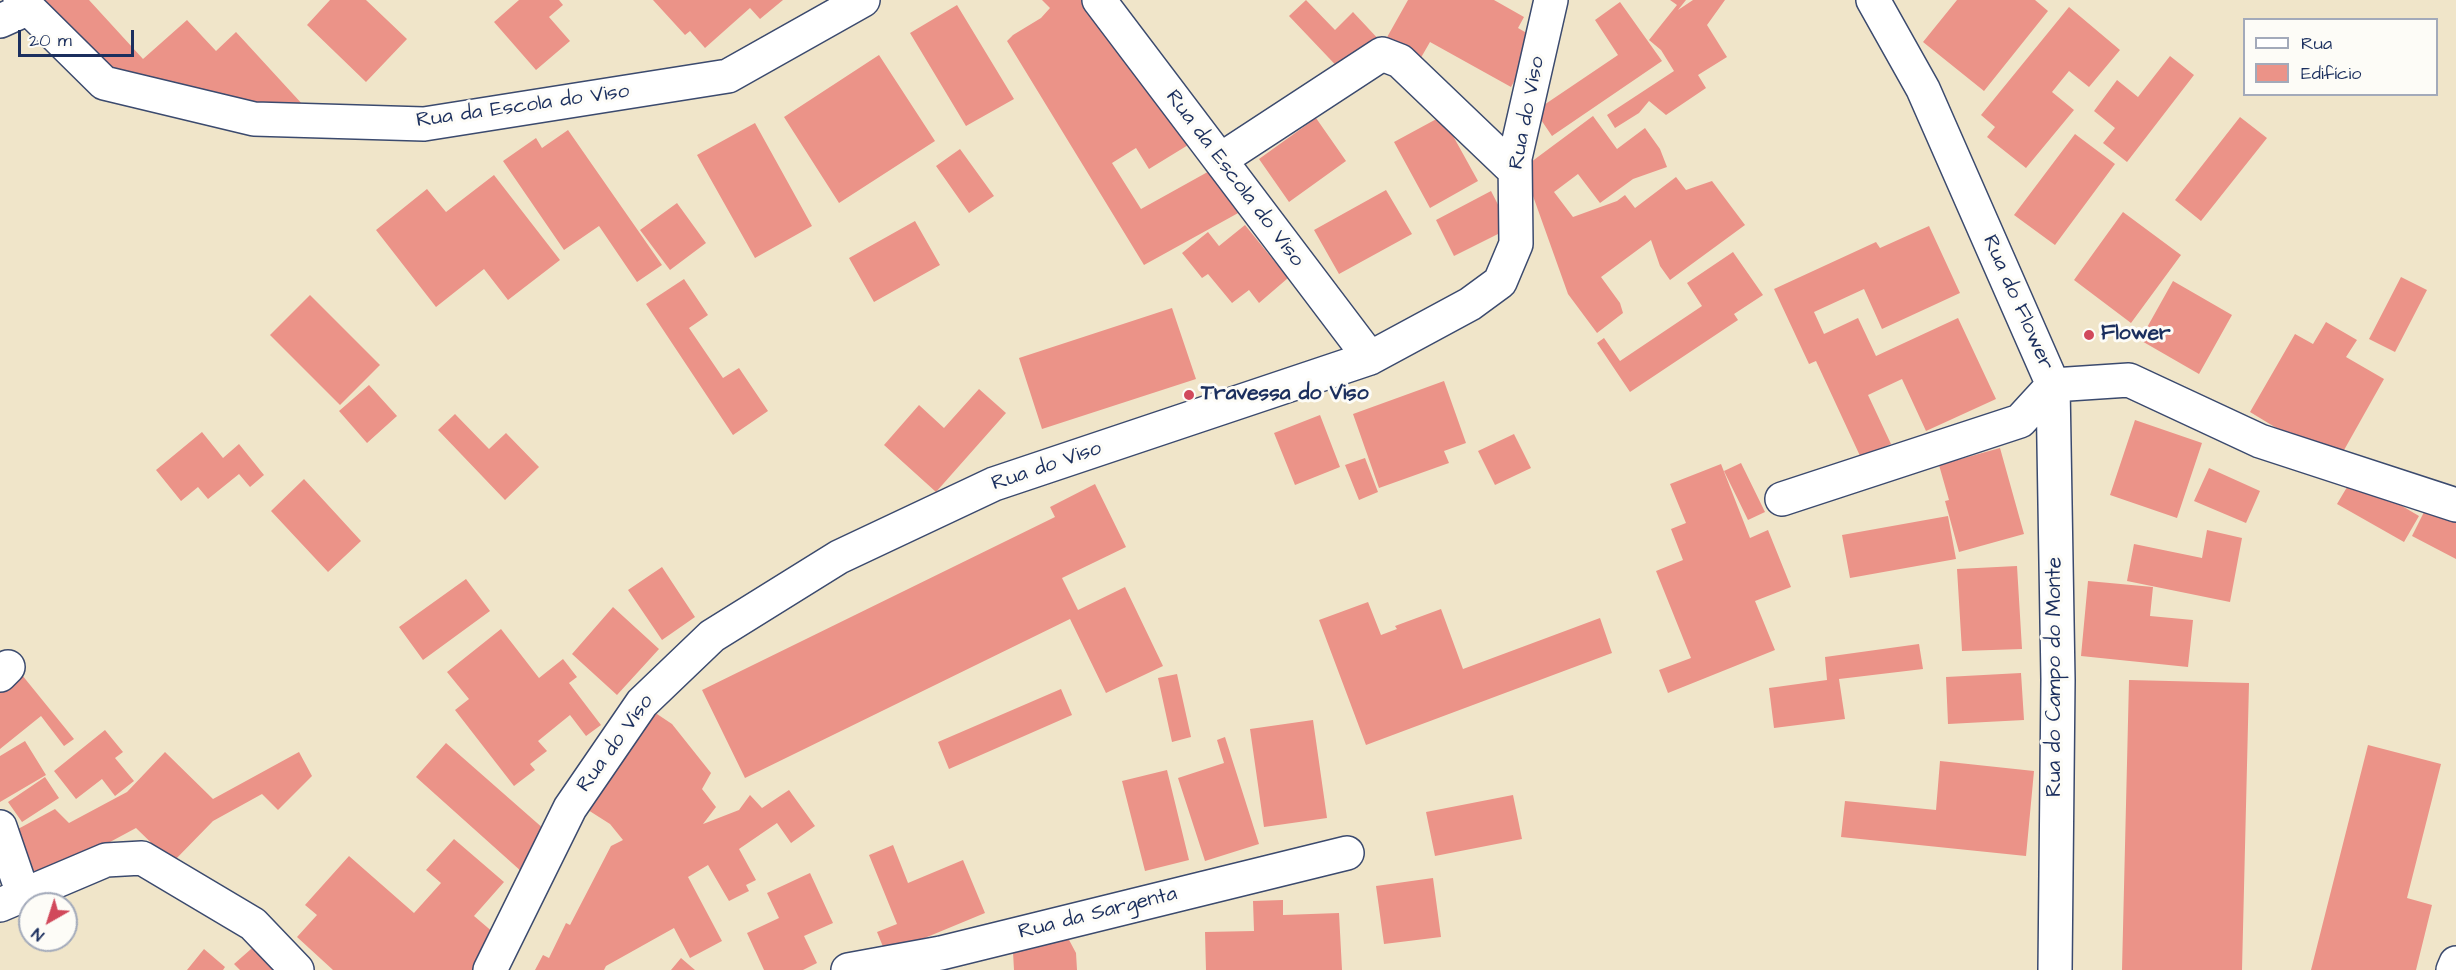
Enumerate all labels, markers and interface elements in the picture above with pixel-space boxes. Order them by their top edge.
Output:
scale bar [21,18,136,56]
legend [2243,18,2438,96]
text: 20 m [29,28,72,53]
text: Rua [2301,31,2332,56]
street label: Rua do Viso [1505,54,1551,172]
text: Edifício [2301,61,2361,86]
street label: Rua da Escola do Viso [415,80,631,134]
street label: Rua da Escola do Viso [1159,86,1309,272]
street label: Rua do Flower [1976,232,2058,374]
place label: Flower [2101,322,2171,348]
marker: Flower [2082,328,2096,342]
place label: Travessa do Viso [1201,382,1368,408]
marker: Travessa do Viso [1182,388,1196,402]
street label: Rua do Viso [989,436,1105,498]
street label: Rua do Campo do Monte [2043,557,2069,797]
street label: Rua do Viso [572,690,660,798]
street label: Rua da Sargenta [1016,882,1180,946]
north arrow [18,892,78,952]
text: N [27,923,49,946]

